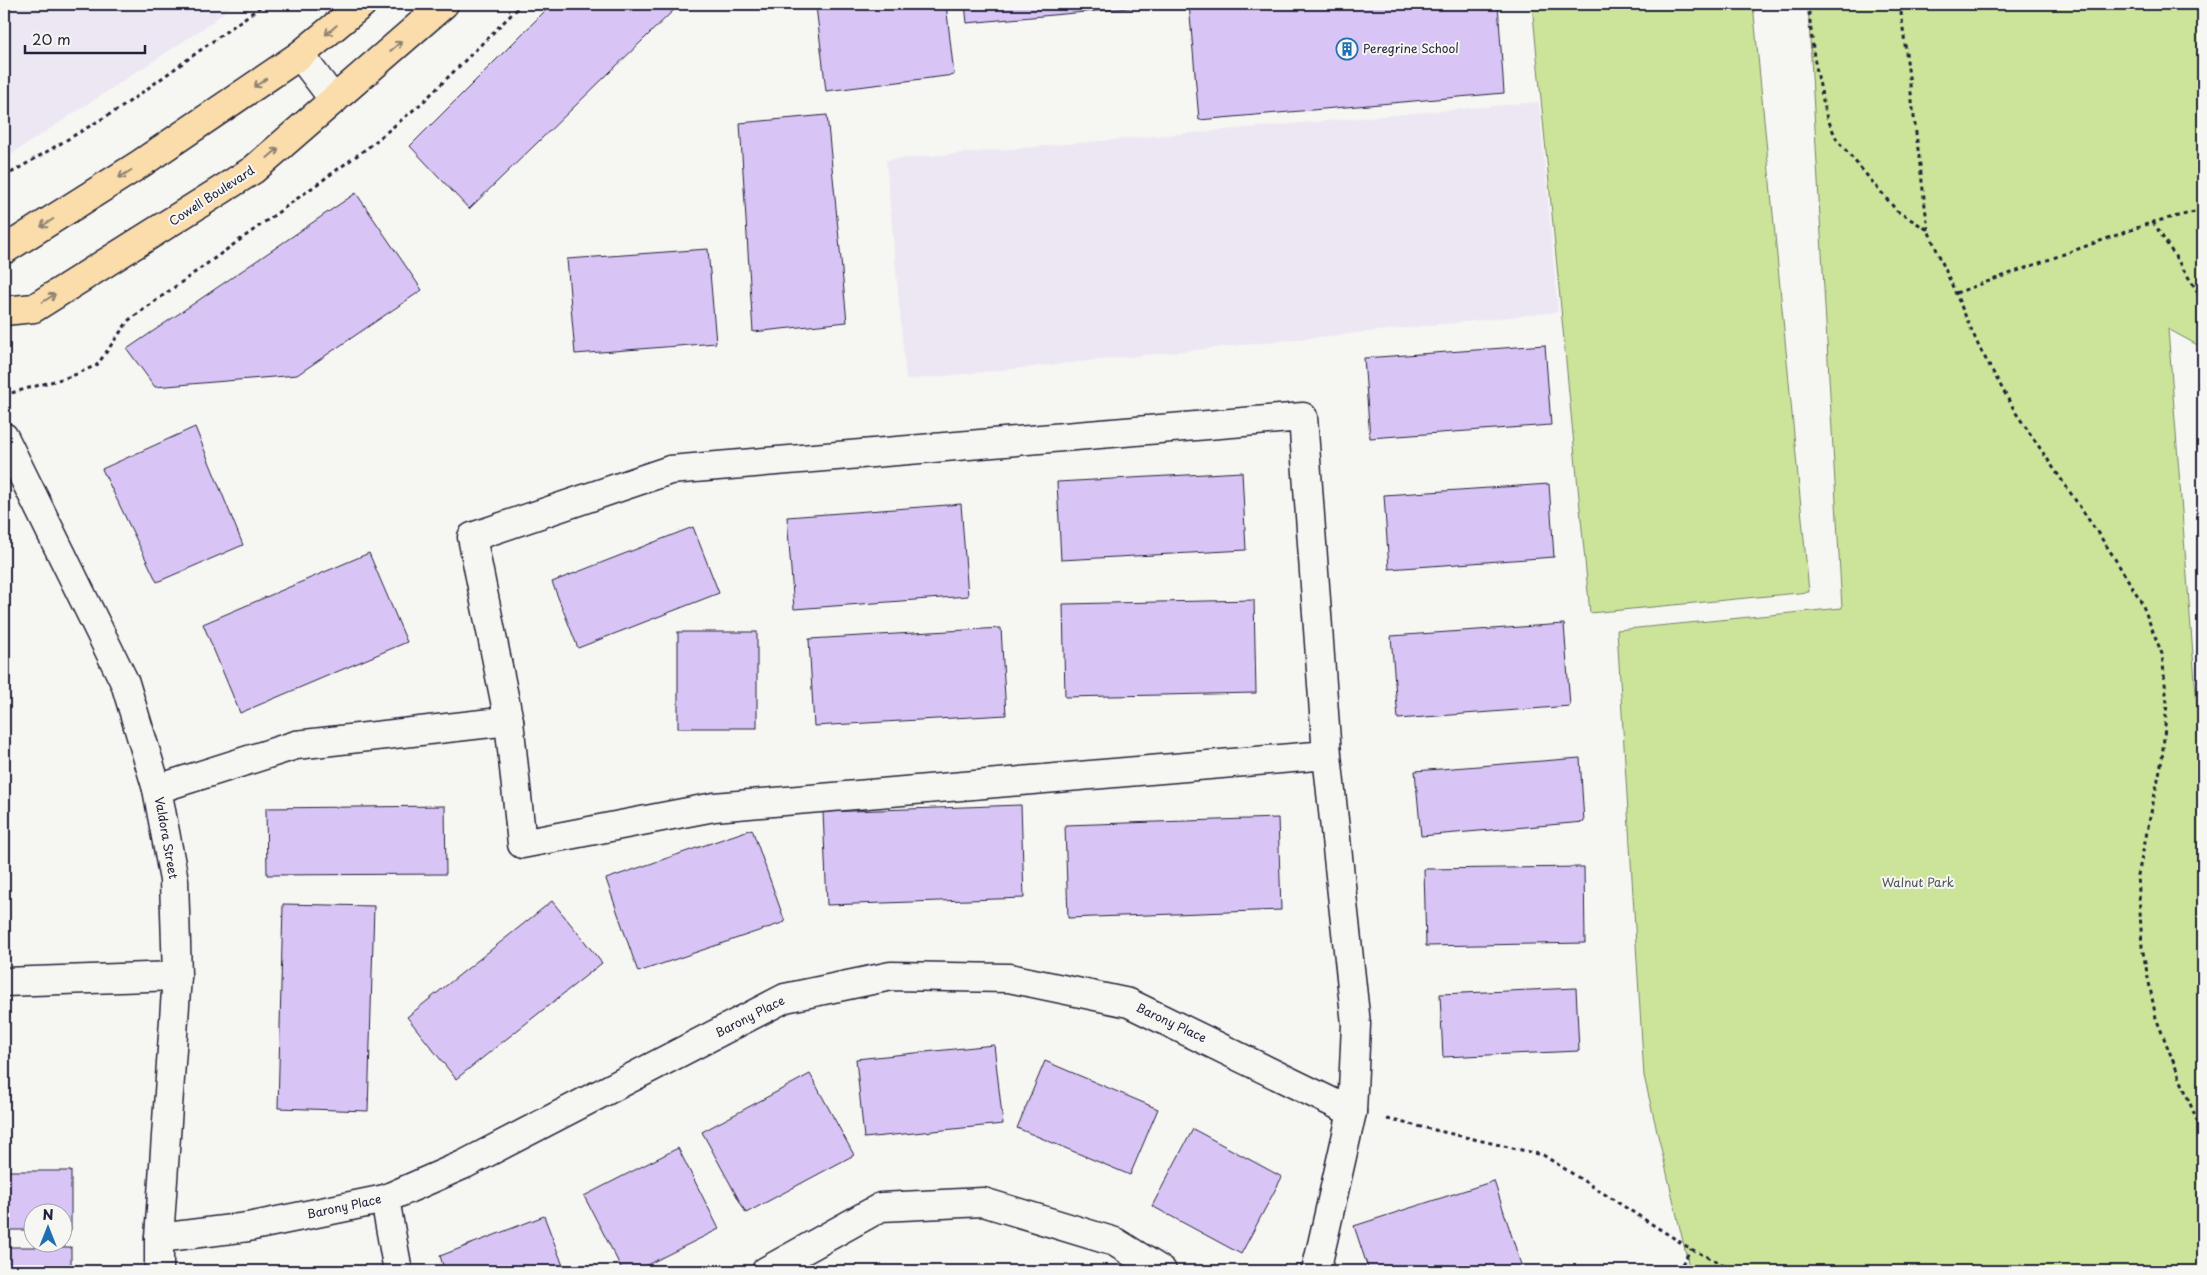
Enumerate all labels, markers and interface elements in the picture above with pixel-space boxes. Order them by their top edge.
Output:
scale bar [25,22,145,54]
one-way arrow [325,24,338,35]
text: 20 m [32,27,71,50]
building icon: Peregrine School [1335,37,1359,61]
place label: Peregrine School [1363,39,1459,57]
one-way arrow [389,40,402,52]
one-way arrow [253,78,267,88]
one-way arrow [267,147,280,158]
street label: Cowell Boulevard [165,160,258,230]
one-way arrow [119,169,133,179]
one-way arrow [40,218,54,228]
one-way arrow [42,293,56,303]
street label: Valdora Street [151,795,183,880]
park label: Walnut Park [1882,873,1954,891]
street label: Barony Place [712,991,787,1041]
street label: Barony Place [1133,998,1210,1046]
street label: Barony Place [305,1189,383,1223]
north arrow [22,1202,72,1252]
text: N [42,1204,54,1225]

